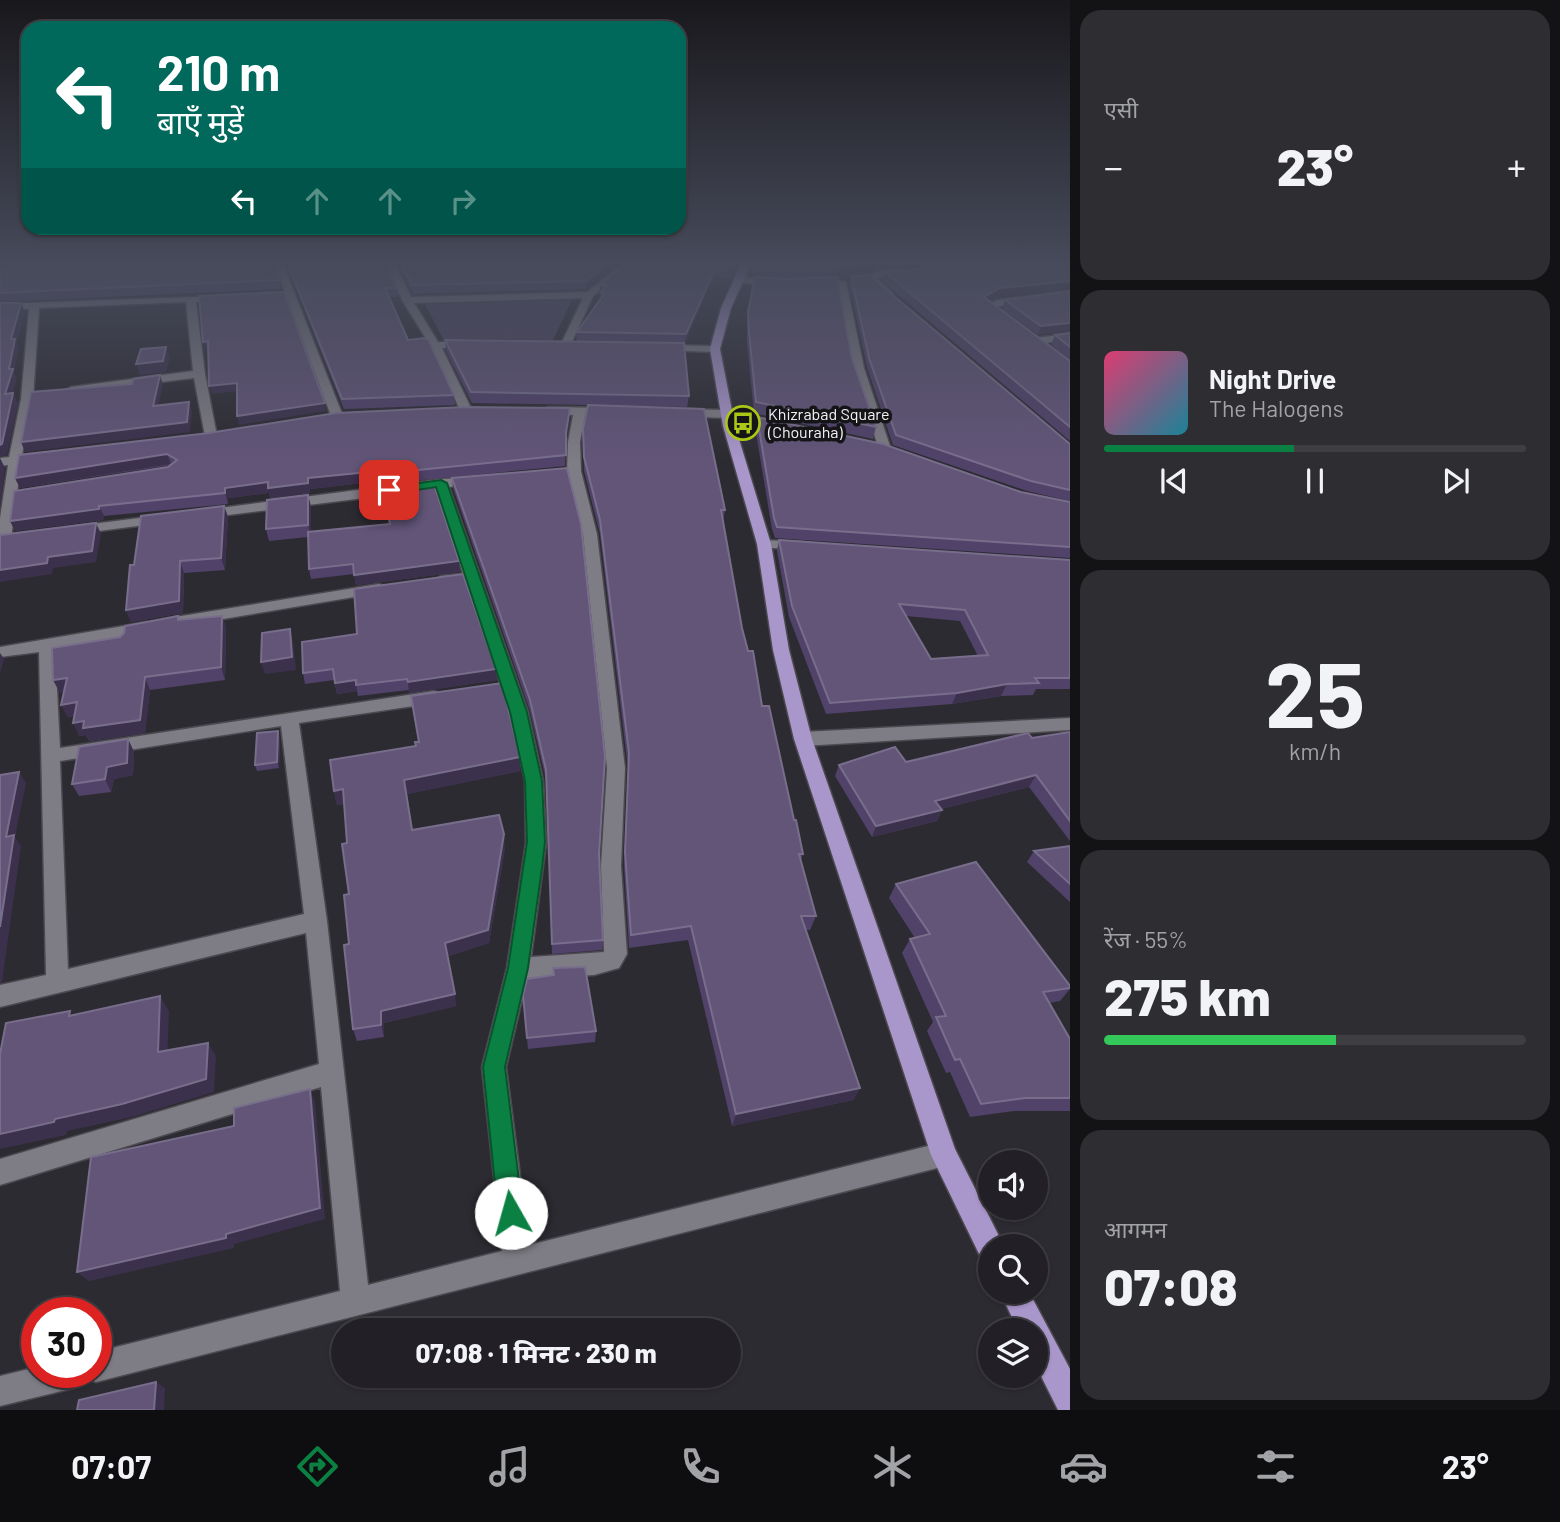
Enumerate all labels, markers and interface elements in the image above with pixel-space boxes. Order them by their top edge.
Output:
text: 210 m [157,42,280,101]
icon: left [42,49,133,140]
text: एसी [1104,95,1138,123]
text: बाएँ मुड़ें [157,102,244,140]
text: 23° [1277,134,1353,196]
text: − [1104,143,1123,189]
text: + [1507,143,1526,189]
icon: left [225,182,263,220]
icon: ahead [298,182,336,220]
icon: ahead [371,182,409,220]
icon: right [444,182,482,220]
text: Night Drive [1209,363,1336,394]
text: The Halogens [1209,394,1344,422]
bus stop icon: Khizrabad Square (Chouraha) [724,404,762,442]
place label: Khizrabad Square (Chouraha) [767,404,890,441]
pin [359,460,419,520]
icon: previous [1155,462,1193,500]
icon: pause [1296,462,1334,500]
icon: next [1437,462,1475,500]
icon: arrive [370,471,408,509]
text: 25 [1265,637,1365,746]
text: km/h [1289,737,1341,765]
text: रेंज · 55% [1104,925,1188,953]
text: 275 km [1104,964,1271,1026]
map controls [978,1150,1048,1388]
button: sound [978,1150,1048,1220]
position arrow [474,1176,548,1250]
text: आगमन [1104,1215,1167,1243]
button: search [978,1234,1048,1304]
text: 07:08 [1104,1254,1238,1316]
speed limit sign: 30 [21,1297,112,1388]
button: layers [978,1318,1048,1388]
text: 07:08 · 1 मिनट · 230 m [415,1337,657,1368]
icon: directions [293,1442,342,1491]
icon: music [485,1442,534,1491]
icon: phone [676,1442,725,1491]
icon: climate [868,1442,917,1491]
icon: car [1059,1442,1108,1491]
icon: filters [1251,1442,1300,1491]
text: 07:07 [71,1447,151,1485]
text: 23° [1442,1447,1489,1485]

